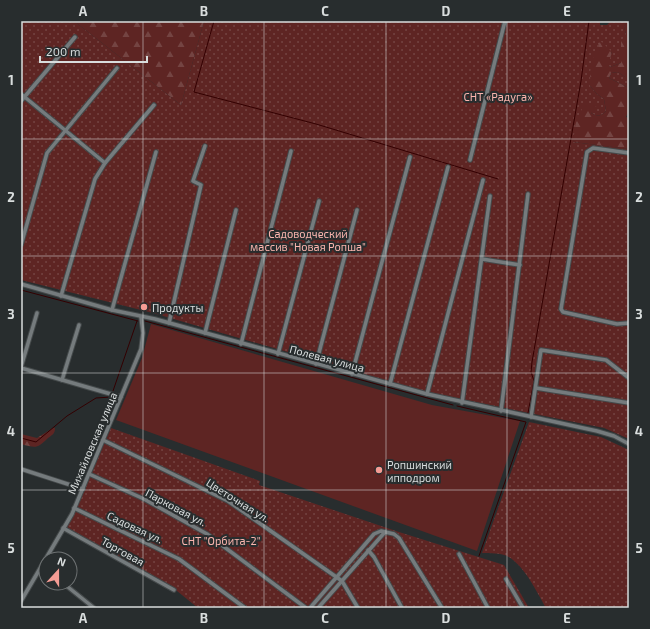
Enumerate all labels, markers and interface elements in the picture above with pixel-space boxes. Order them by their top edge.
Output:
text: A [79,3,88,19]
text: B [200,3,208,19]
text: C [321,3,329,19]
text: D [442,3,451,19]
text: E [563,3,571,19]
scale bar [40,38,147,64]
text: 200 m [46,44,80,58]
text: 1 [8,72,14,88]
text: 1 [636,72,642,88]
park label: СНТ «Радуга» [463,90,533,104]
text: 2 [7,189,15,205]
text: 2 [635,189,643,205]
park label: Садоводческий массив "Новая Ропша" [250,227,366,253]
place label: Продукты [152,301,203,315]
marker: Продукты [139,302,149,312]
text: 3 [7,306,15,322]
text: 3 [635,306,643,322]
street label: Полевая улица [288,342,366,375]
street label: Михайловская улица [65,390,120,496]
text: 4 [7,423,15,439]
text: 4 [635,423,643,439]
place label: Ропшинский ипподром [387,458,452,484]
marker: Ропшинский ипподром [374,465,384,475]
street label: Цветочная ул. [204,475,272,525]
street label: Парковая ул. [143,486,209,529]
street label: Садовая ул. [105,508,165,546]
street label: Торговая [99,534,147,568]
park label: СНТ "Орбита-2" [181,534,261,547]
text: 5 [7,540,15,556]
text: 5 [635,540,643,556]
north arrow [38,551,78,591]
text: N [56,554,68,569]
text: A [79,610,88,626]
text: B [200,610,208,626]
text: C [321,610,329,626]
text: D [442,610,451,626]
text: E [563,610,571,626]

